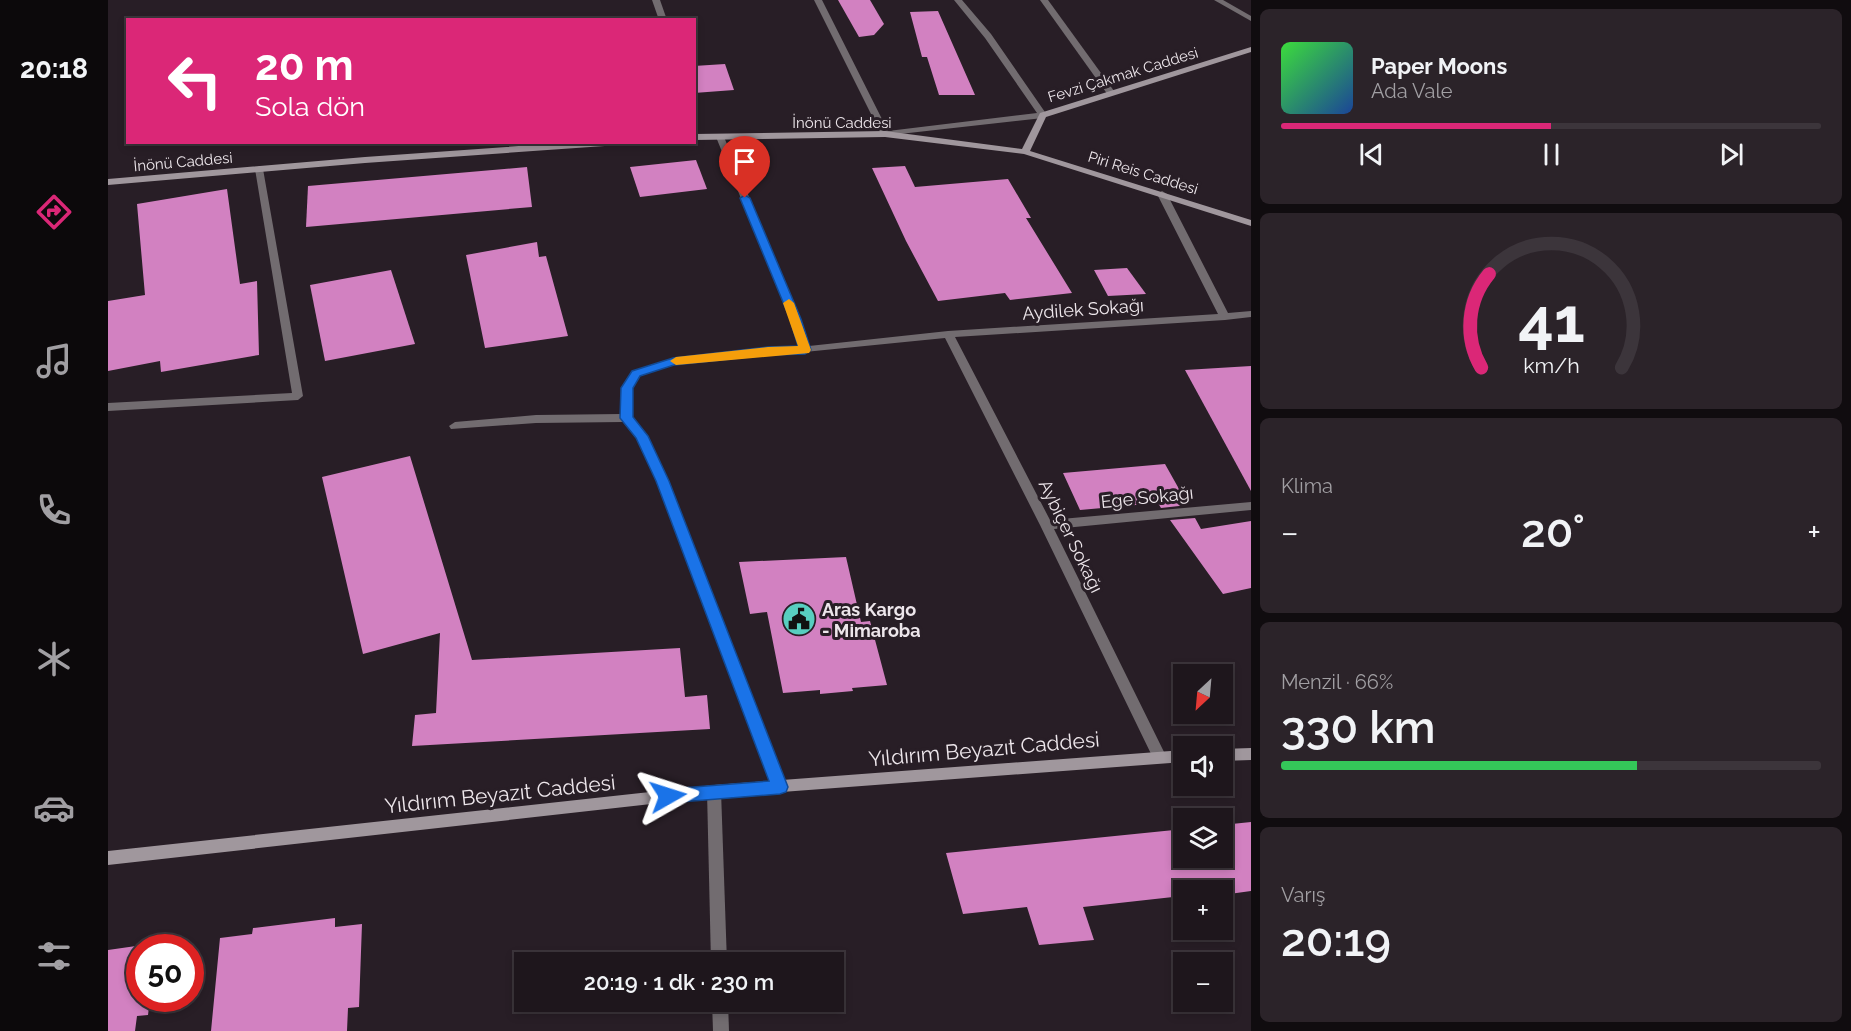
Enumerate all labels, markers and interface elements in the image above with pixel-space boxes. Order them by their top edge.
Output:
text: 20 m [255,41,354,90]
icon: left [156,42,234,120]
street label: Fevzi Çakmak Caddesi [1046,44,1200,106]
text: 20:18 [20,53,88,84]
text: Paper Moons [1371,53,1507,79]
text: Ada Vale [1371,79,1453,103]
text: Sola dön [255,91,365,122]
street label: İnönü Caddesi [792,113,892,132]
pin [719,136,770,198]
icon: previous [1355,138,1388,171]
icon: pause [1535,138,1568,171]
icon: next [1715,138,1748,171]
icon: arrive [728,145,761,178]
street label: İnönü Caddesi [133,148,233,175]
street label: Piri Reis Caddesi [1086,148,1200,198]
icon: directions [33,191,75,233]
text: 41 [1518,283,1584,357]
street label: Aydilek Sokağı [1022,294,1144,324]
icon: music [33,340,75,382]
text: km/h [1523,354,1579,379]
text: Klima [1281,474,1333,498]
street label: Aybiçer Sokağı [1035,476,1107,596]
street label: Ege Sokağı [1100,482,1194,512]
icon: phone [33,489,75,531]
text: 20° [1521,505,1585,558]
text: − [1281,513,1299,552]
text: + [1807,513,1821,552]
place label: Aras Kargo - Mimaroba [822,599,921,641]
public building icon: Aras Kargo - Mimaroba [781,601,817,637]
icon: climate [33,638,75,680]
north arrow [1173,664,1233,724]
map controls [1173,664,1233,1012]
text: Menzil · 66% [1281,670,1393,694]
text: 330 km [1281,701,1436,754]
street label: Yıldırım Beyazıt Caddesi [868,726,1100,772]
button: sound [1173,736,1233,796]
position arrow [636,764,700,828]
street label: Yıldırım Beyazıt Caddesi [383,769,617,819]
icon: car [33,787,75,829]
button: layers [1173,808,1233,868]
button: + [1173,880,1233,940]
text: Varış [1281,883,1325,907]
text: 20:19 [1281,914,1391,967]
speed limit sign: 50 [126,934,204,1012]
icon: filters [33,935,75,977]
button: − [1173,952,1233,1012]
text: 20:19 · 1 dk · 230 m [584,969,774,995]

